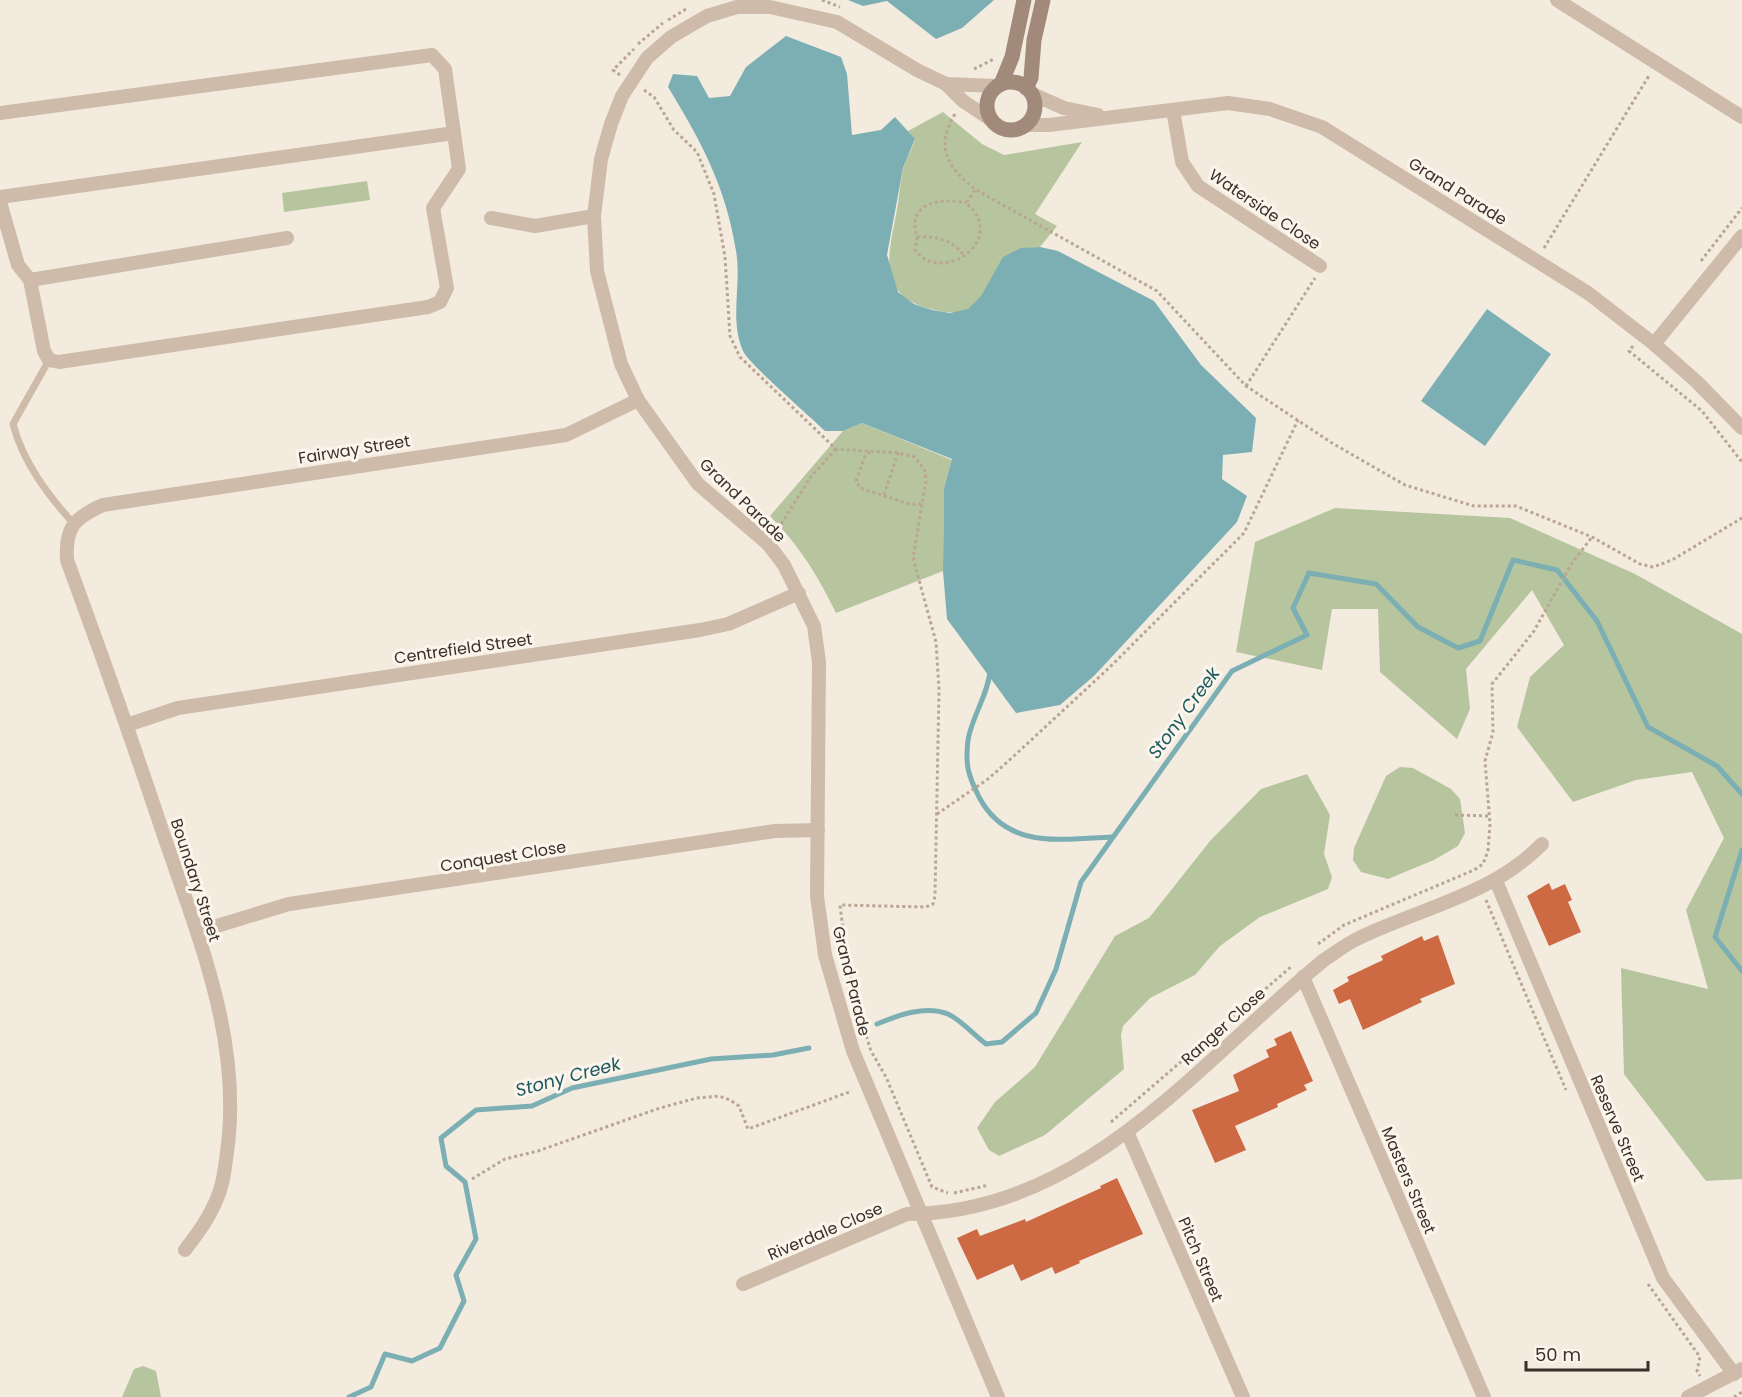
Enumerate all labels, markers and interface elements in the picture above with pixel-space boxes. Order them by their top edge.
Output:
street label: Grand Parade [1404,152,1511,231]
street label: Waterside Close [1204,163,1325,255]
street label: Fairway Street [297,429,412,470]
street label: Grand Parade [694,453,791,548]
street label: Centrefield Street [393,627,534,670]
water label: Stony Creek [1142,661,1226,764]
street label: Boundary Street [165,816,226,945]
street label: Conquest Close [439,835,568,878]
street label: Grand Parade [827,924,876,1038]
street label: Ranger Close [1176,982,1271,1071]
water label: Stony Creek [513,1050,624,1103]
street label: Reserve Street [1585,1071,1650,1185]
street label: Masters Street [1376,1123,1441,1237]
street label: Riverdale Close [764,1197,886,1266]
street label: Pitch Street [1172,1213,1229,1305]
scale bar [1526,1334,1648,1372]
text: 50 m [1535,1342,1581,1367]

